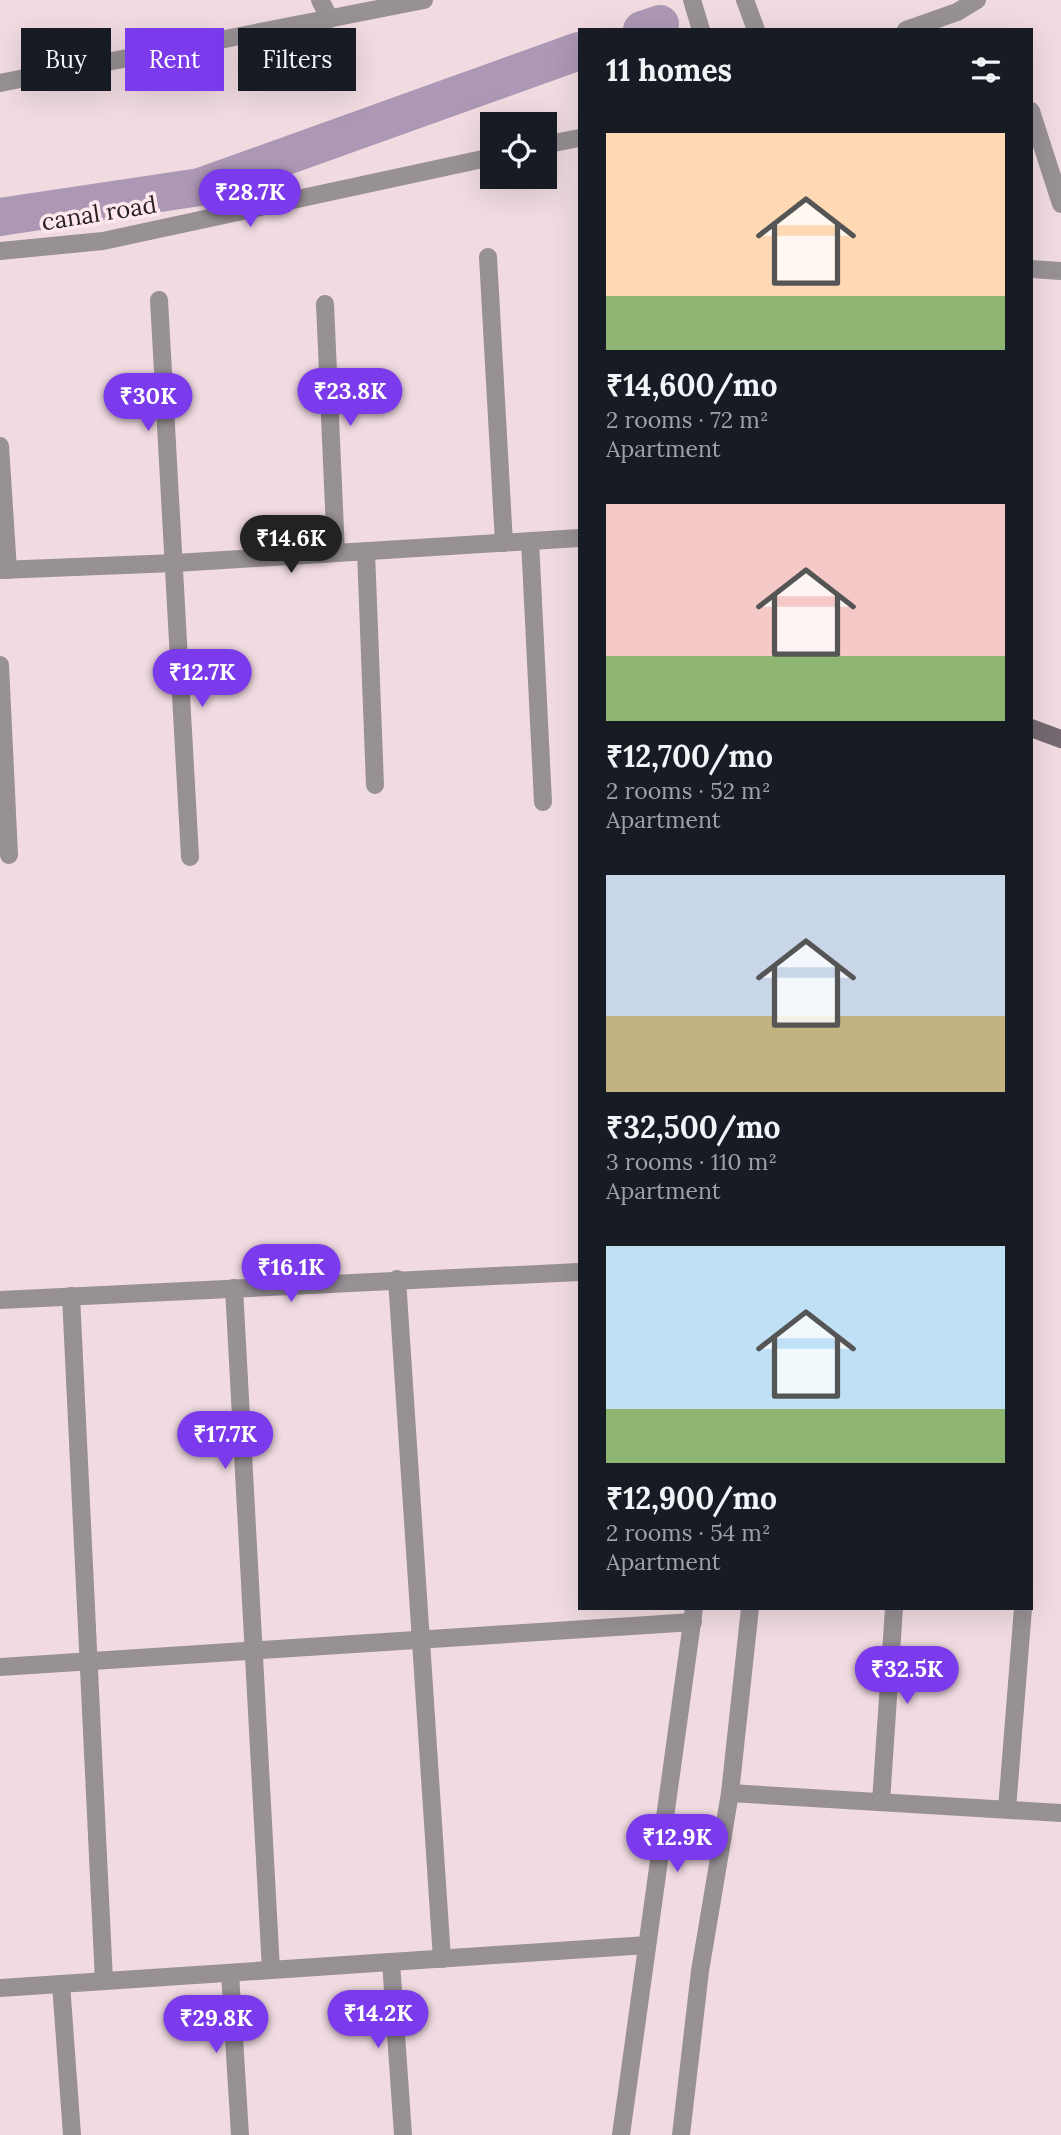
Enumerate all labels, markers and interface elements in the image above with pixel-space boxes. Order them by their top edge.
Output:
chip: Buy [21,28,111,91]
chip: Rent [125,28,224,91]
chip: Filters [238,28,356,91]
text: 11 homes [606,51,732,89]
icon: filters [967,51,1005,89]
map controls [480,112,557,189]
button: locate [480,112,557,189]
pin: ₹28.7K [193,170,307,229]
text: ₹28.7K [215,177,285,206]
icon: home [743,178,869,304]
street label: canal road [39,189,159,237]
text: ₹14,600/mo [606,366,777,404]
pin: ₹23.8K [293,368,407,428]
pin: ₹30K [107,374,189,433]
text: ₹23.8K [313,376,387,405]
text: ₹30K [119,381,177,410]
text: 2 rooms · 72 m² [606,405,769,434]
text: Apartment [606,434,721,463]
pin: ₹14.6K [234,516,348,575]
text: ₹14.6K [256,523,326,552]
icon: home [743,549,869,675]
pin: ₹12.7K [145,650,259,709]
text: ₹12.7K [169,657,235,686]
text: ₹12,700/mo [606,737,773,775]
text: 2 rooms · 52 m² [606,776,771,805]
text: Apartment [606,805,721,834]
icon: home [743,920,869,1046]
text: ₹32,500/mo [606,1108,781,1146]
text: 3 rooms · 110 m² [606,1147,777,1176]
text: Apartment [606,1176,721,1205]
pin: ₹16.1K [234,1244,348,1304]
text: ₹16.1K [258,1252,324,1281]
icon: home [743,1291,869,1417]
pin: ₹17.7K [168,1412,282,1471]
text: ₹17.7K [193,1419,257,1448]
text: ₹12,900/mo [606,1479,777,1517]
text: 2 rooms · 54 m² [606,1518,771,1547]
text: Apartment [606,1547,721,1576]
pin: ₹32.5K [850,1646,964,1706]
text: ₹32.5K [871,1654,943,1683]
pin: ₹12.9K [620,1814,734,1874]
text: ₹12.9K [642,1822,712,1851]
pin: ₹14.2K [321,1990,435,2050]
pin: ₹29.8K [159,1996,273,2055]
text: ₹14.2K [343,1998,413,2027]
text: ₹29.8K [179,2003,253,2032]

